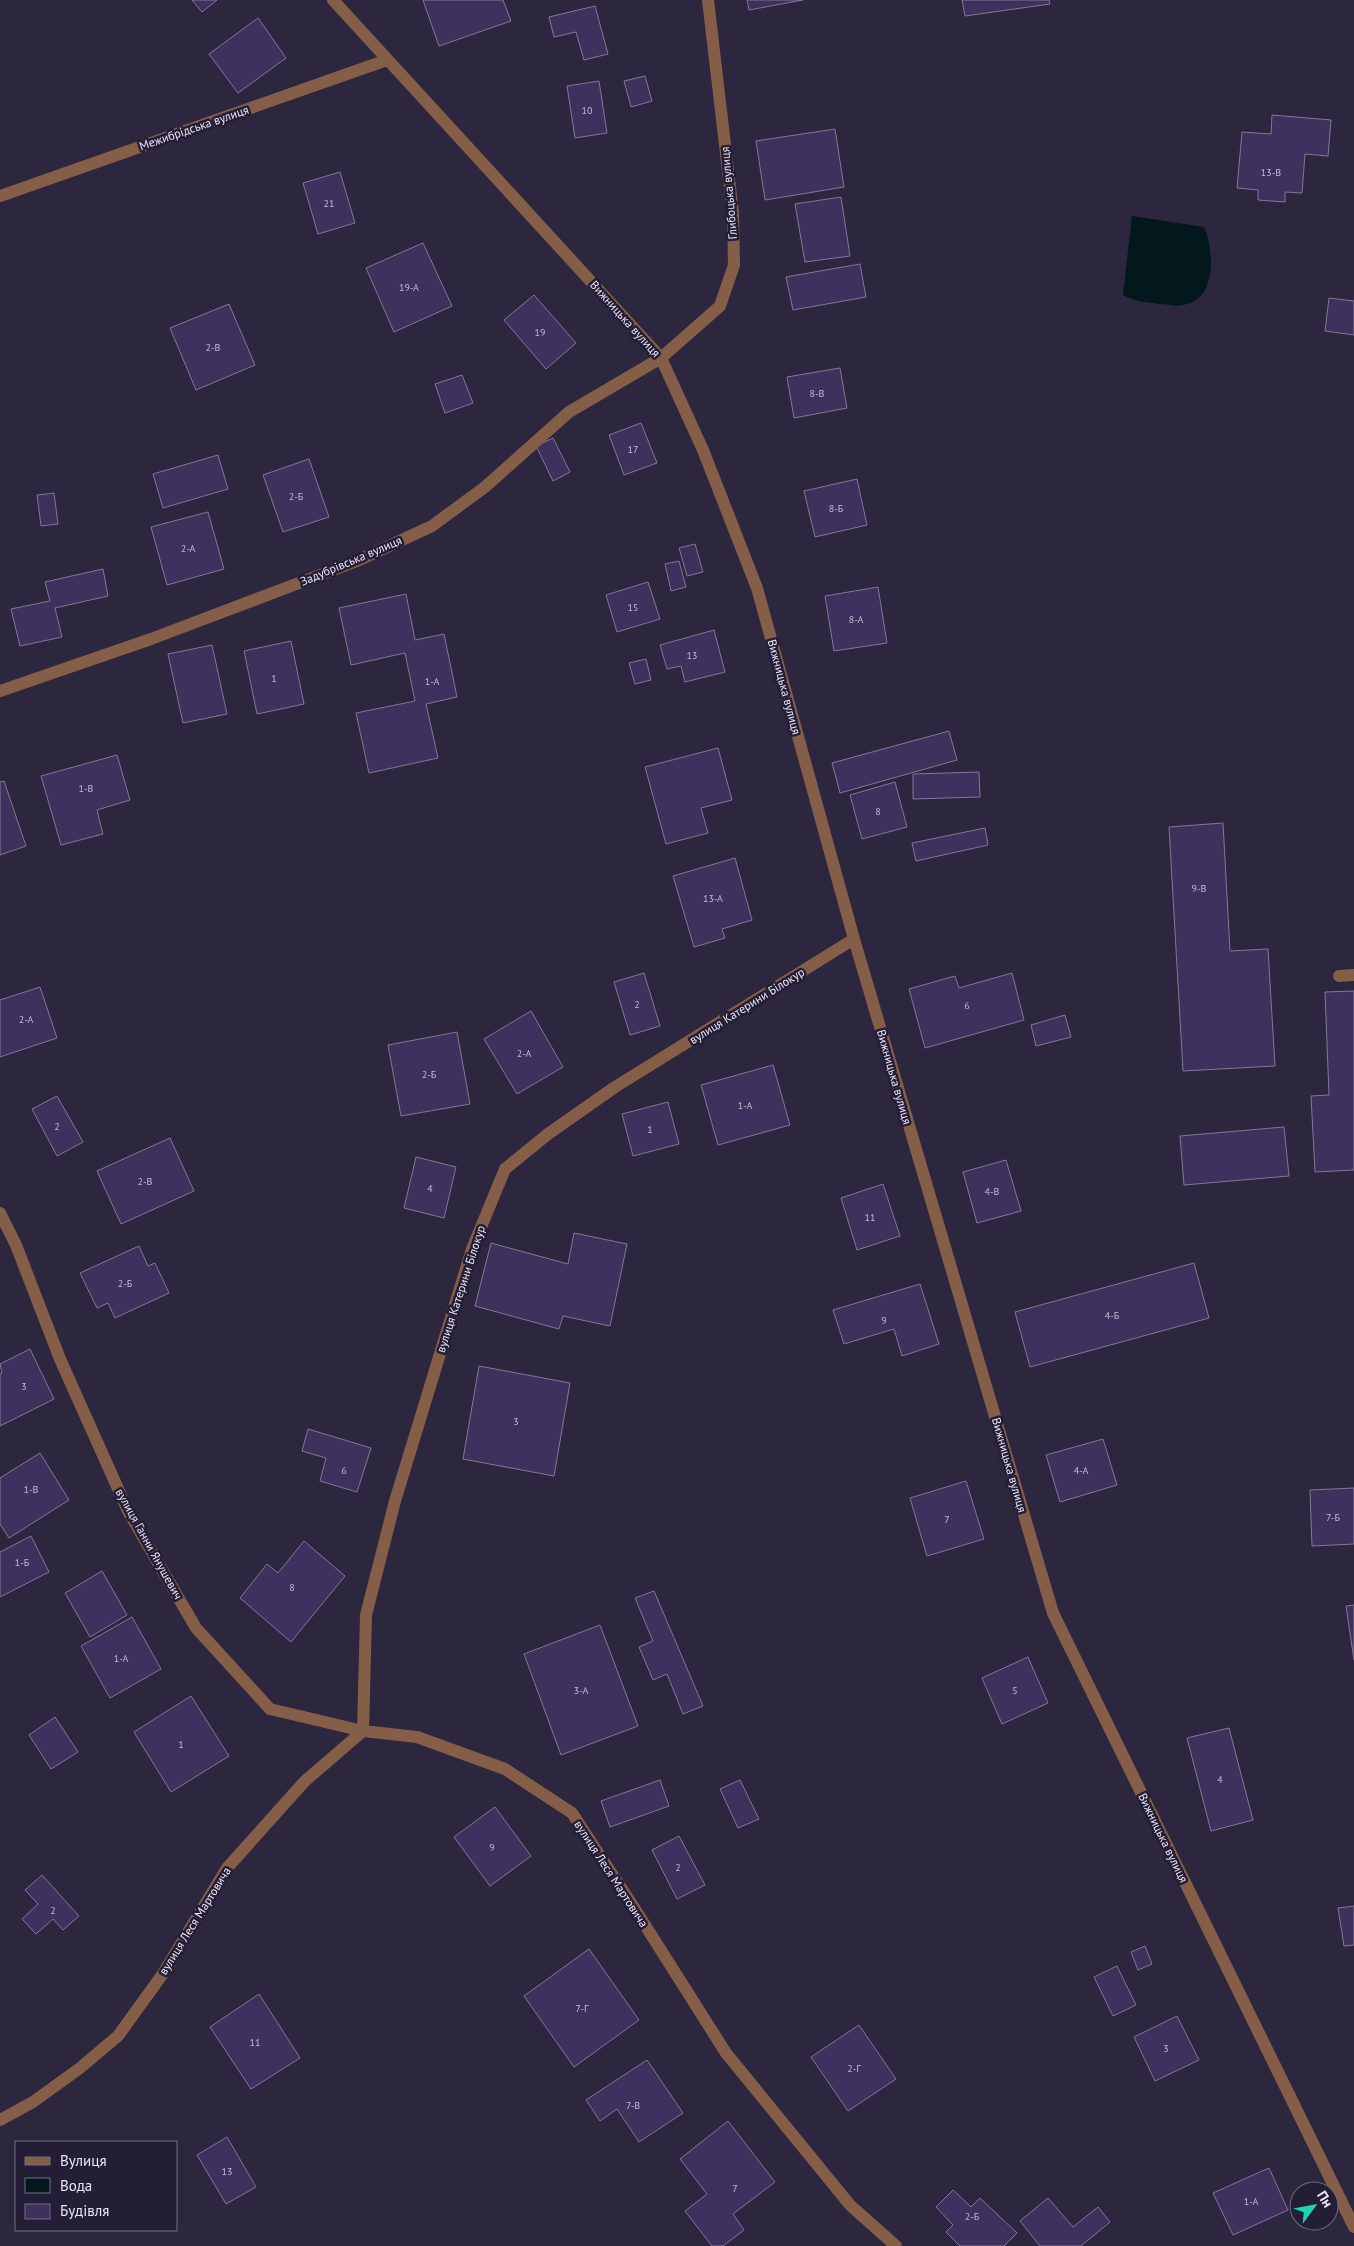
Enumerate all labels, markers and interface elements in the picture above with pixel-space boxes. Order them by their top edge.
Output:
street label: Межибрідська вулиця [137,102,251,153]
house number: 10 [582,104,593,117]
street label: Глибоцька вулиця [717,146,740,240]
house number: 13-В [1261,166,1281,179]
house number: 21 [324,197,334,210]
street label: Вижницька вулиця [587,277,664,360]
house number: 19-А [399,281,419,294]
house number: 19 [535,326,545,339]
house number: 2-В [206,341,221,354]
house number: 8-В [810,387,825,400]
house number: 17 [628,443,638,456]
house number: 2-Б [289,490,304,503]
house number: 8-Б [829,502,844,515]
street label: Задубрівська вулиця [298,532,404,589]
house number: 2-А [181,542,195,555]
house number: 15 [628,601,638,614]
house number: 8-А [849,613,863,626]
street label: Вижницька вулиця [765,638,804,736]
house number: 13 [687,649,697,662]
house number: 1 [271,672,277,685]
house number: 1-А [425,675,439,688]
house number: 1-В [79,782,94,795]
house number: 8 [875,805,881,818]
house number: 9-В [1192,882,1207,895]
house number: 13-А [703,892,723,905]
street label: вулиця Катерини Білокур [686,964,807,1047]
house number: 2 [634,998,640,1011]
house number: 6 [964,999,970,1012]
house number: 2-А [19,1013,33,1026]
street label: Вижницька вулиця [874,1028,915,1126]
house number: 2-А [517,1047,531,1060]
house number: 2-Б [422,1068,437,1081]
house number: 1-А [738,1099,752,1112]
house number: 2 [54,1120,60,1133]
house number: 1 [647,1123,653,1136]
house number: 2-В [138,1175,153,1188]
house number: 4 [427,1182,433,1195]
house number: 4-В [985,1185,1000,1198]
house number: 11 [865,1211,875,1224]
street label: вулиця Катерини Білокур [433,1223,488,1354]
house number: 2-Б [118,1277,133,1290]
house number: 4-Б [1105,1309,1120,1322]
house number: 9 [881,1314,887,1327]
house number: 3 [21,1380,27,1393]
house number: 3 [513,1415,519,1428]
street label: Вижницька вулиця [989,1416,1030,1514]
house number: 6 [341,1464,347,1477]
house number: 4-А [1074,1464,1088,1477]
house number: 1-В [24,1483,39,1496]
street label: вулиця Ганни Янушевич [113,1486,186,1602]
house number: 7-Б [1326,1511,1340,1524]
house number: 7 [944,1513,950,1526]
house number: 1-Б [15,1556,30,1569]
house number: 8 [289,1581,295,1594]
house number: 1-А [114,1652,128,1665]
house number: 3-А [574,1684,588,1697]
house number: 5 [1012,1684,1018,1697]
house number: 1 [178,1738,184,1751]
house number: 4 [1217,1773,1223,1786]
street label: Вижницька вулиця [1135,1791,1192,1885]
street label: вулиця Леся Мартовича [571,1818,652,1930]
house number: 9 [489,1841,495,1854]
house number: 2 [675,1861,681,1874]
street label: вулиця Леся Мартовича [155,1864,234,1977]
house number: 2 [50,1904,56,1917]
house number: 7-Г [576,2002,589,2015]
house number: 11 [250,2036,260,2049]
house number: 3 [1163,2042,1169,2055]
house number: 2-Г [847,2062,861,2075]
house number: 7-В [626,2099,640,2112]
legend [15,2141,178,2231]
text: Вулиця [60,2151,107,2170]
house number: 13 [222,2165,232,2178]
text: Вода [60,2176,92,2195]
north arrow [1289,2181,1339,2231]
house number: 7 [732,2182,738,2195]
text: Пн [1313,2187,1337,2211]
house number: 1-А [1244,2195,1258,2208]
text: Будівля [60,2201,109,2220]
house number: 2-Б [965,2210,980,2223]

